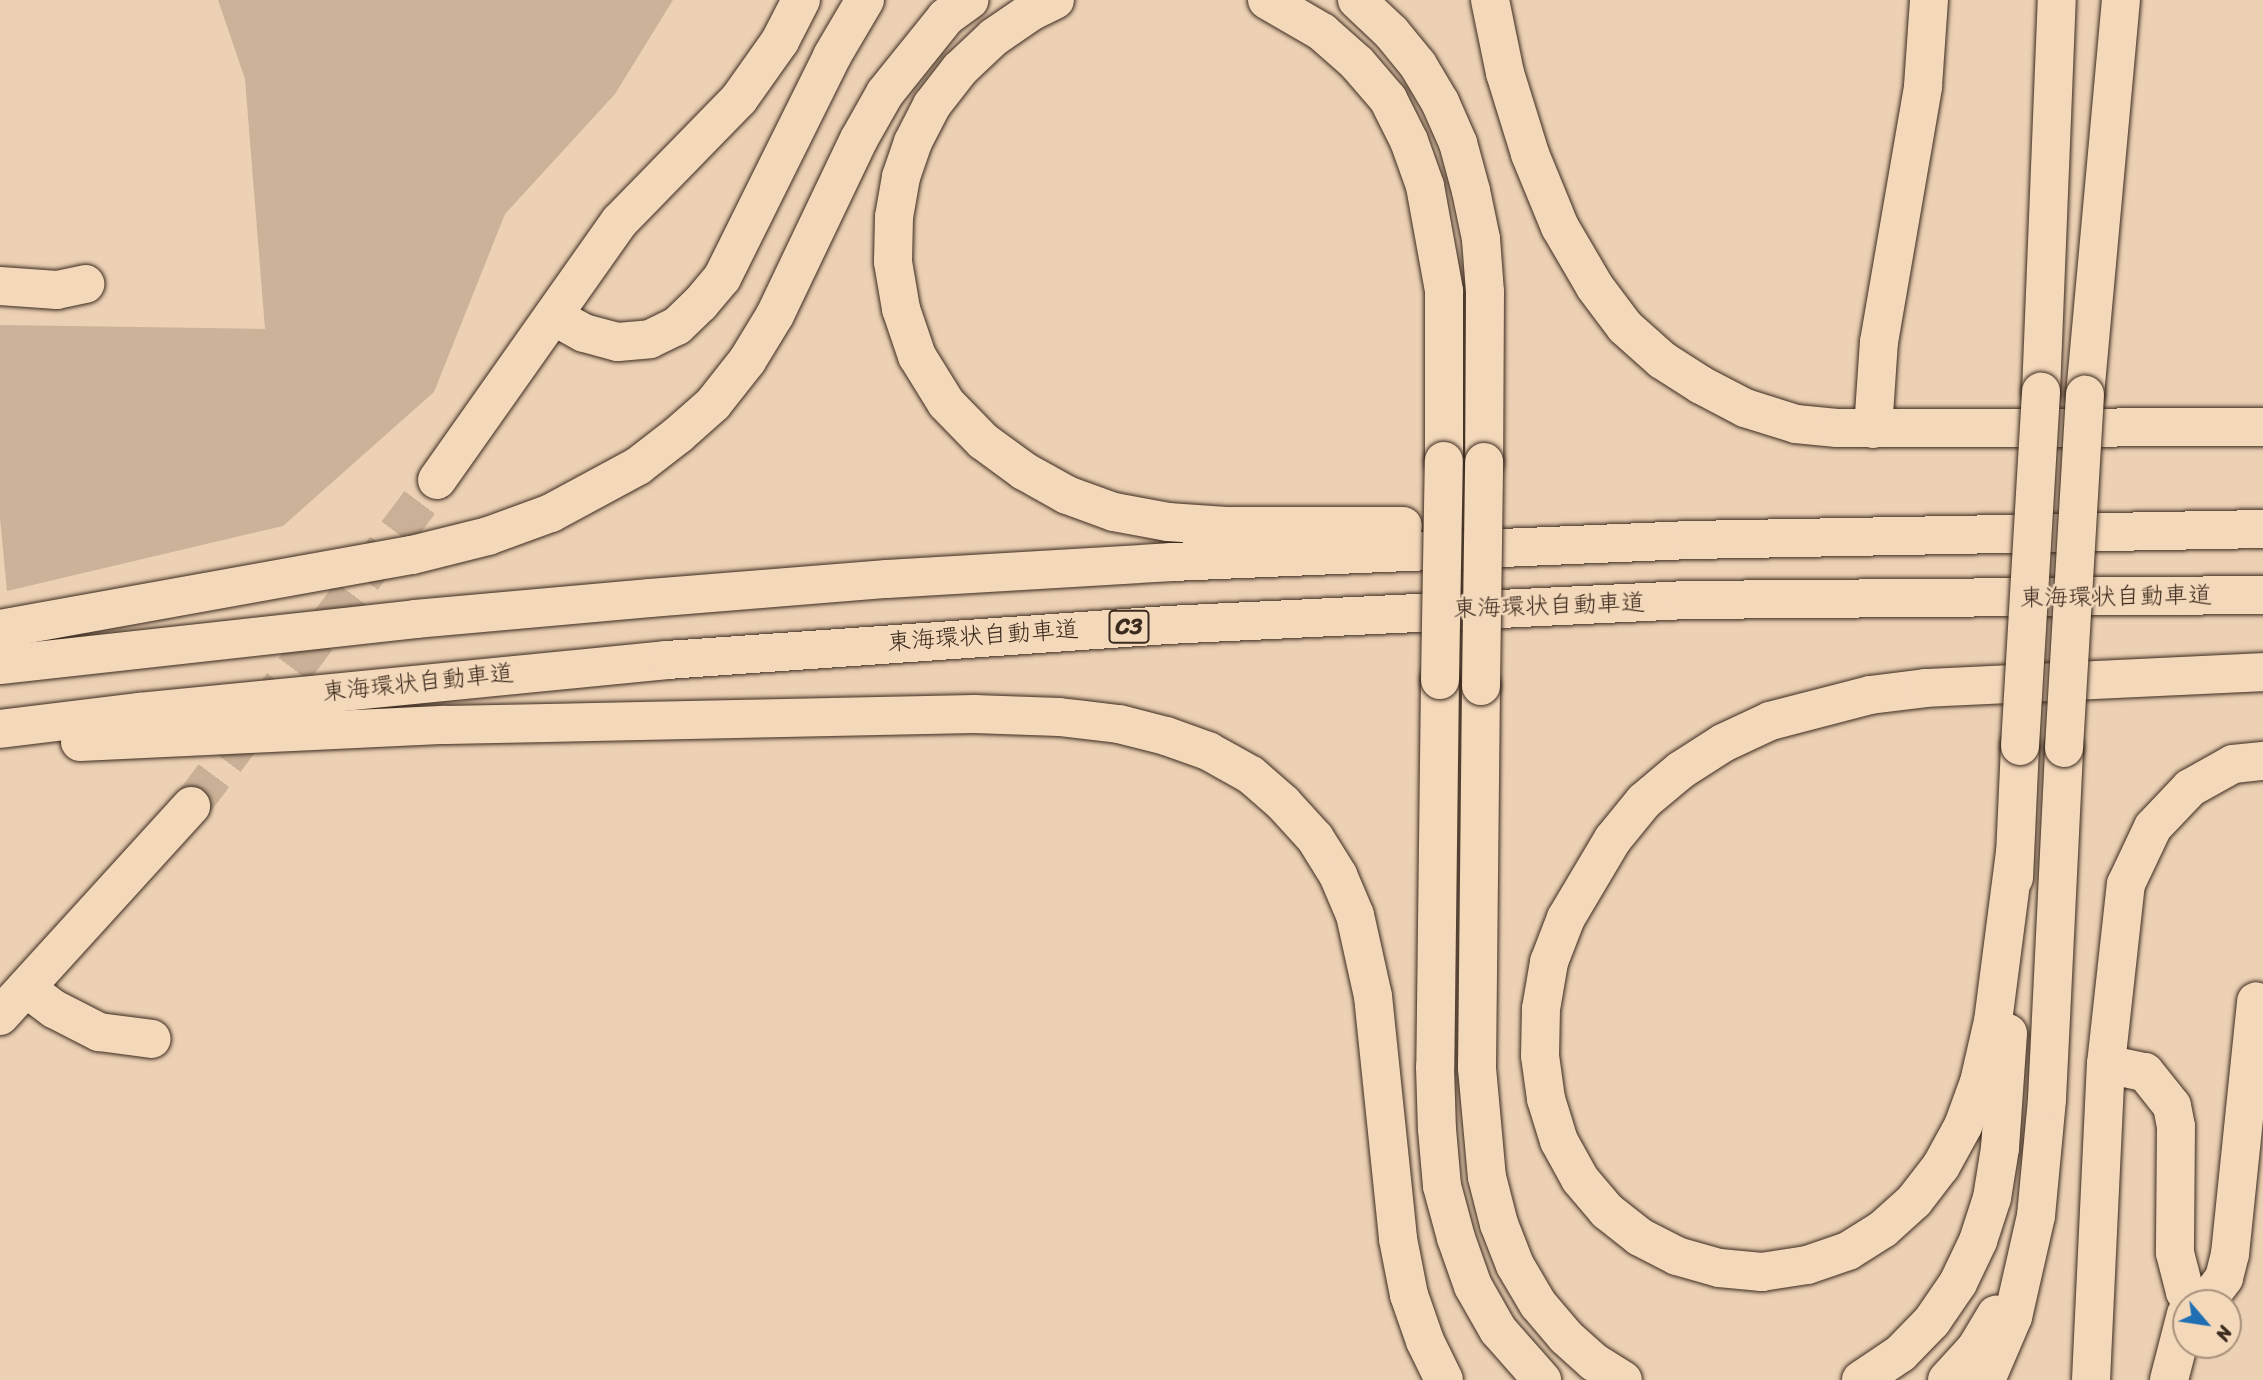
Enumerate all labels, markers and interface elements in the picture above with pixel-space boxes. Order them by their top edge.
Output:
street label: 東海環状自動車道 [2020,581,2212,613]
street label: 東海環状自動車道 [1453,588,1645,624]
road number: C3 [1108,608,1150,646]
street label: 東海環状自動車道 [886,615,1080,657]
street label: 東海環状自動車道 [321,659,515,707]
north arrow [2172,1289,2242,1359]
text: N [2206,1320,2242,1347]

